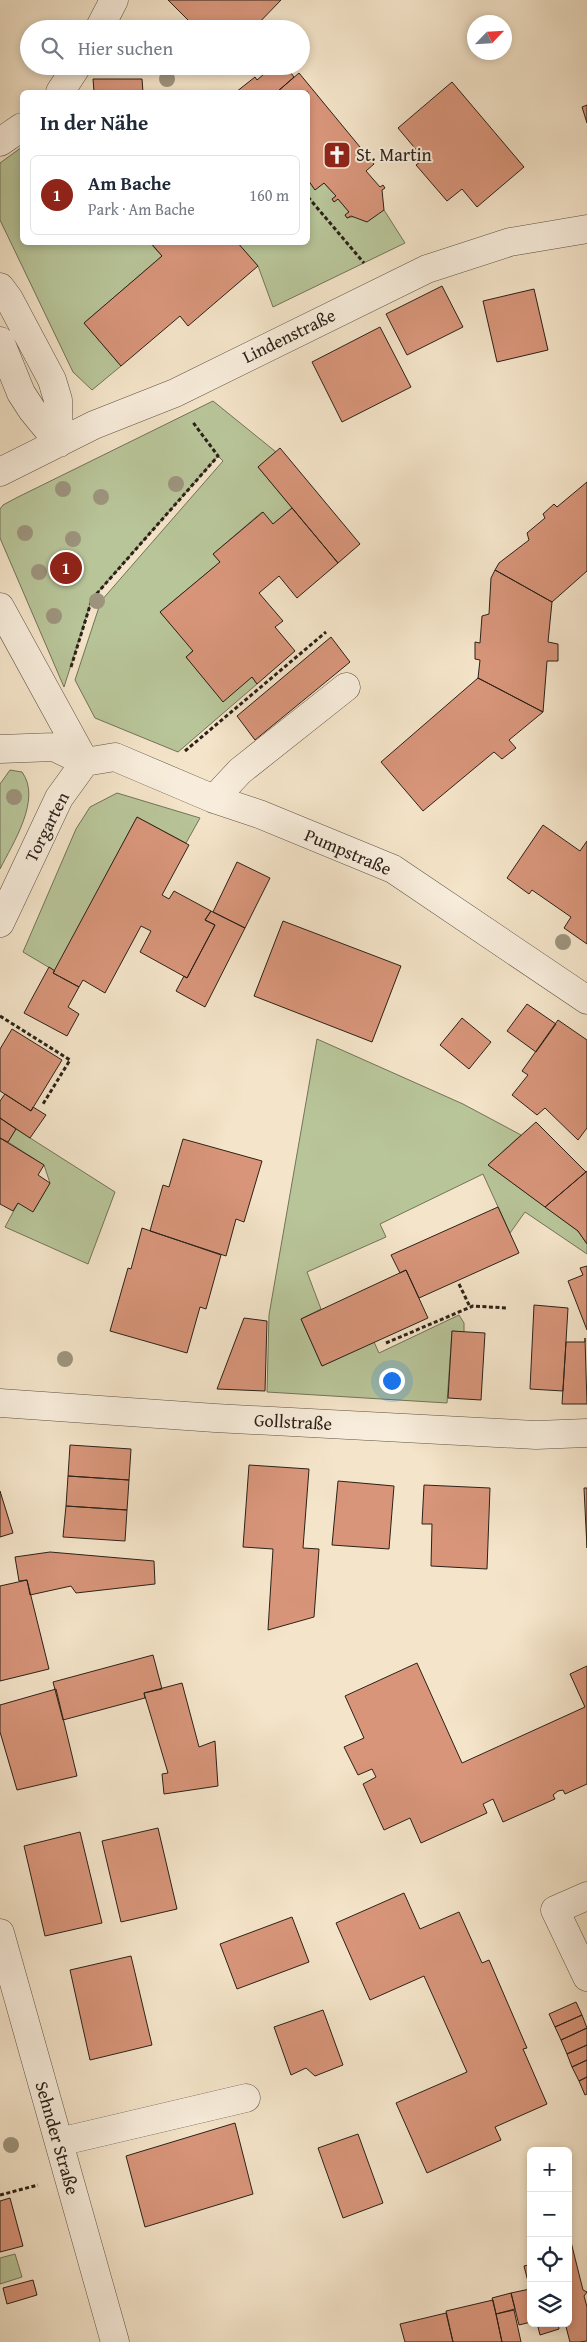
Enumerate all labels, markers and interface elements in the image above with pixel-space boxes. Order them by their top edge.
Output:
north arrow [467,15,512,60]
search box [20,20,310,75]
icon: search [38,34,66,62]
text: Hier suchen [78,34,173,62]
text: In der Nähe [40,107,148,138]
church icon: St. Martin [322,140,352,170]
place label: St. Martin [356,141,432,168]
text: Am Bache [88,169,171,197]
text: 1 [53,183,61,207]
text: 160 m [249,183,289,207]
text: Park · Am Bache [88,197,195,221]
street label: Lindenstraße [238,301,340,370]
pin: 1 [50,549,82,587]
street label: Torgarten [17,787,76,867]
street label: Pumpstraße [301,821,396,882]
your location [379,1368,405,1394]
street label: Gollstraße [253,1406,333,1437]
street label: Sehnder Straße [28,2078,87,2198]
map controls [527,2147,572,2327]
button: + [527,2147,572,2192]
button: − [527,2192,572,2237]
button: locate [527,2237,572,2282]
button: layers [527,2282,572,2327]

